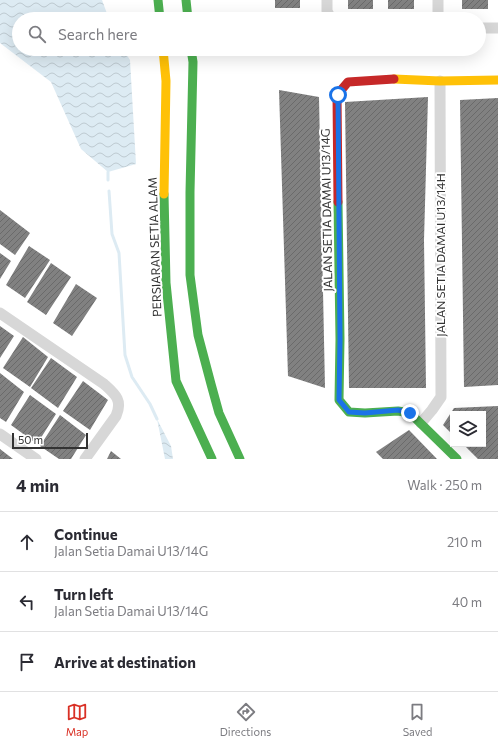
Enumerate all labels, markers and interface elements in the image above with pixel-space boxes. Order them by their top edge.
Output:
search box [12,12,486,56]
icon: search [26,23,48,45]
text: Search here [58,25,137,43]
route start [329,86,347,104]
street label: JALAN SETIA DAMAI U13/14G [318,128,335,292]
street label: JALAN SETIA DAMAI U13/14H [433,173,448,337]
street label: PERSIARAN SETIA ALAM [145,177,163,317]
route end [401,404,419,422]
map controls [450,411,486,447]
button: layers [450,411,486,447]
scale bar [12,431,88,450]
text: 50 m [18,433,43,446]
text: 4 min [16,475,59,496]
text: Walk · 250 m [407,477,482,493]
text: Continue [54,525,118,543]
icon: ahead [16,531,38,553]
text: 210 m [447,534,482,550]
text: Jalan Setia Damai U13/14G [54,543,208,559]
text: Turn left [54,585,113,603]
icon: left [16,591,38,613]
text: 40 m [452,594,482,610]
text: Jalan Setia Damai U13/14G [54,603,208,619]
icon: arrive [16,651,38,673]
text: Arrive at destination [54,653,196,671]
tab: Map [66,701,88,738]
tab: Directions [220,701,271,738]
tab: Saved [403,701,432,738]

